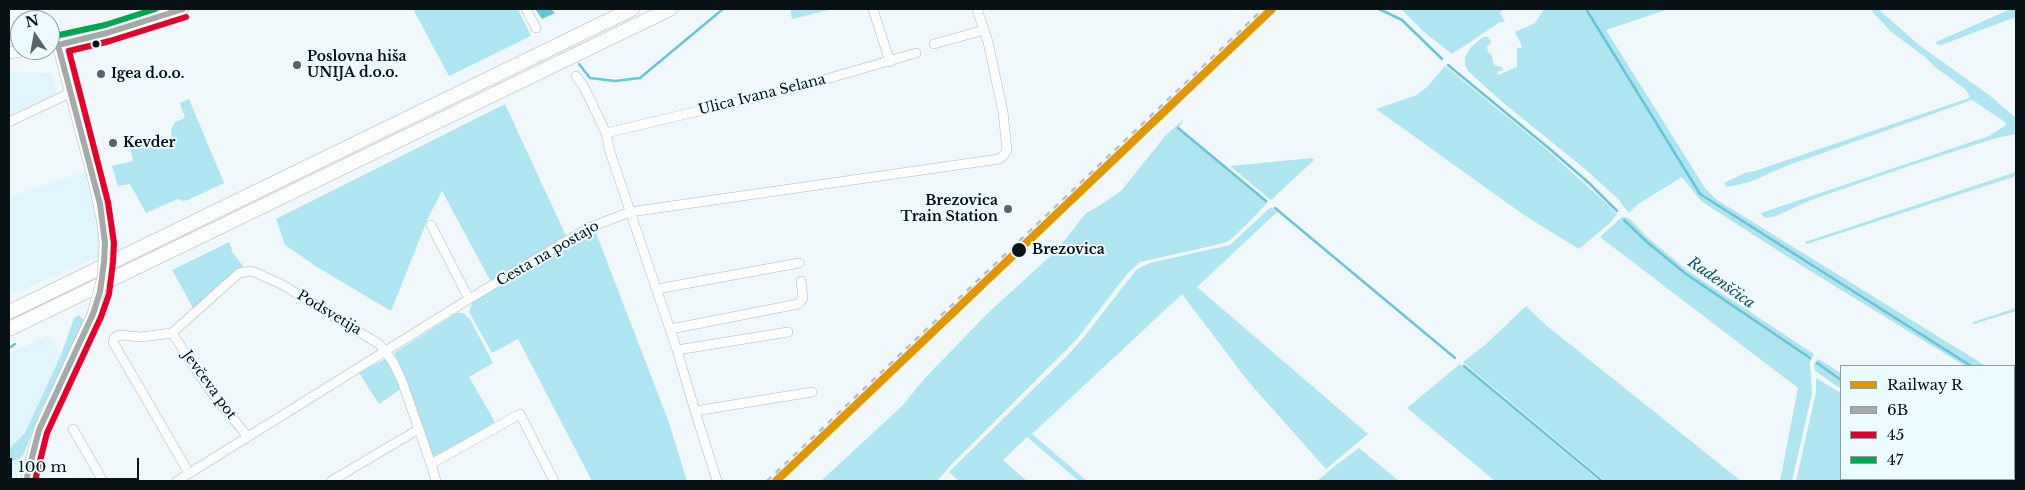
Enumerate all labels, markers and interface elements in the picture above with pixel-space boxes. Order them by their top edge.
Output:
north arrow [10,10,60,60]
text: N [24,11,40,31]
unlabelled marker [91,39,101,49]
place label: Poslovna hiša UNIJA d.o.o. [307,49,407,82]
marker: Poslovna hiša UNIJA d.o.o. [291,59,303,71]
place label: Igea d.o.o. [111,66,184,82]
marker: Igea d.o.o. [95,68,107,80]
street label: Ulica Ivana Selana [697,71,827,119]
place label: Kevder [123,135,176,151]
marker: Kevder [107,137,119,149]
place label: Brezovica Train Station [900,193,998,226]
marker: Brezovica Train Station [1002,203,1014,215]
street label: Cesta na postajo [494,218,602,290]
marker: Brezovica [1010,241,1028,259]
place label: Brezovica [1032,242,1105,258]
water label: Radenščica [1684,253,1758,313]
street label: Podsvetija [294,287,364,339]
street label: Jevčeva pot [178,347,240,423]
legend [1840,365,2015,480]
text: Railway R [1887,375,1963,394]
text: 6B [1887,400,1908,419]
text: 45 [1887,425,1904,444]
scale bar [12,448,141,480]
text: 47 [1887,450,1903,469]
text: 100 m [18,457,67,476]

